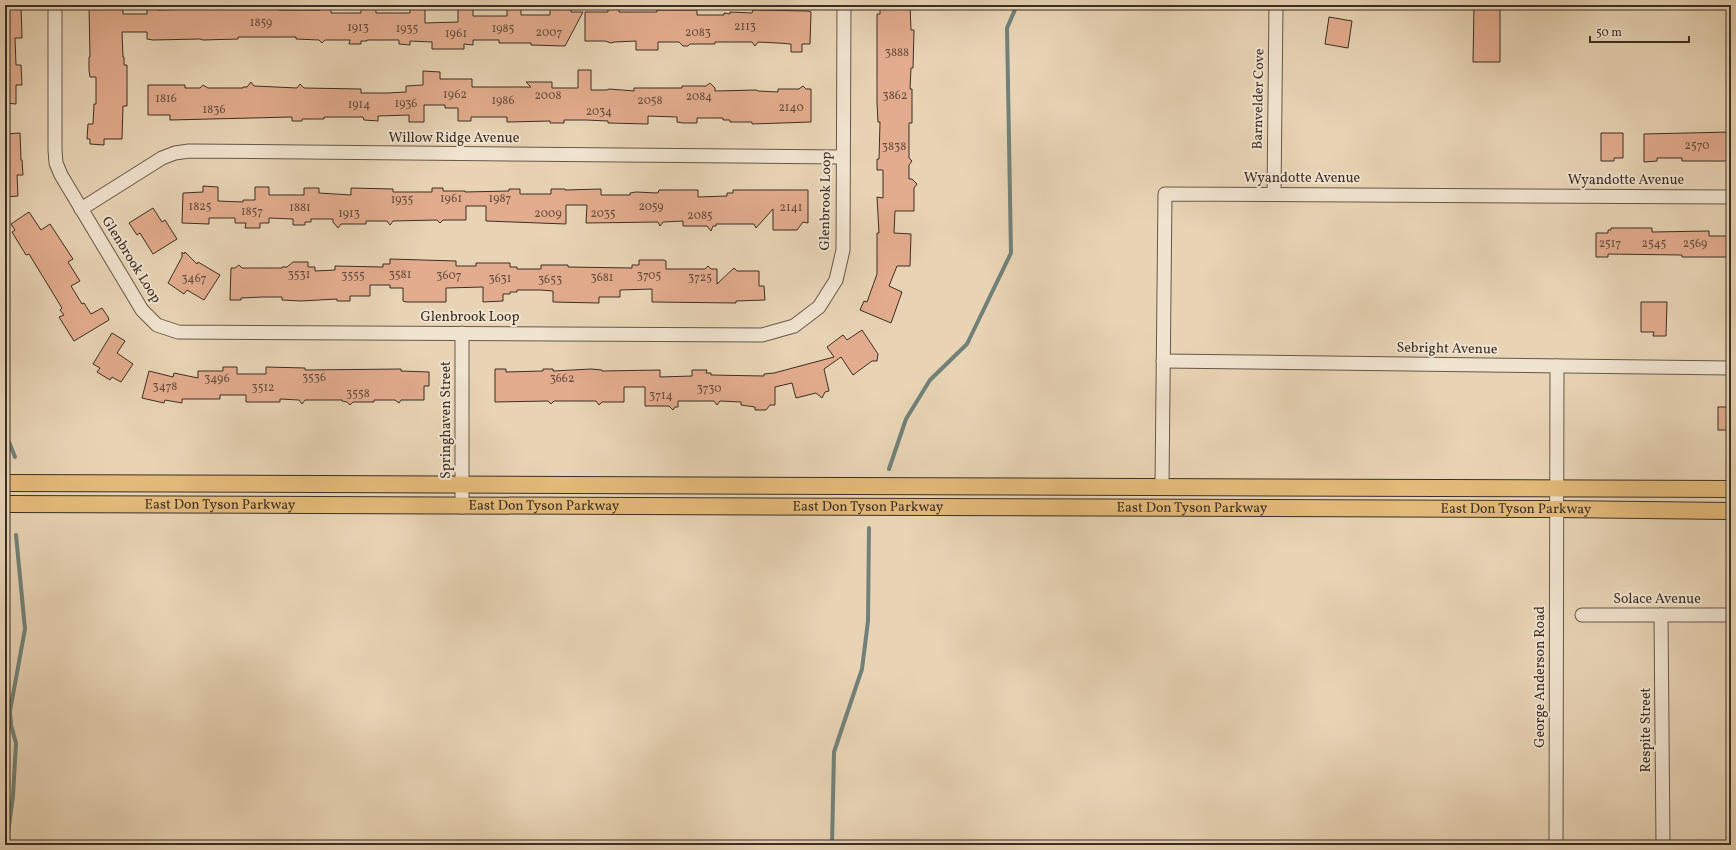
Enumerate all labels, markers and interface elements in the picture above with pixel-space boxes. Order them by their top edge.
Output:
house number: 1859 [250,15,272,31]
scale bar [1590,18,1689,44]
house number: 2113 [734,19,756,35]
house number: 1913 [347,20,369,36]
house number: 1935 [396,21,419,37]
house number: 1985 [492,21,515,37]
house number: 2007 [536,25,563,41]
house number: 2083 [685,25,711,41]
text: 50 m [1596,25,1622,41]
house number: 1961 [445,26,467,42]
house number: 3888 [885,45,909,61]
street label: Barnvelder Cove [1249,48,1269,150]
house number: 1962 [443,87,467,103]
house number: 2008 [534,88,562,104]
house number: 3862 [883,88,907,104]
house number: 2084 [686,89,712,105]
house number: 1816 [155,91,177,107]
house number: 1986 [491,93,515,109]
house number: 2058 [637,93,663,109]
house number: 1936 [395,96,417,112]
house number: 1914 [348,97,370,113]
house number: 2140 [778,100,804,116]
house number: 1836 [203,102,225,118]
house number: 2034 [586,104,612,120]
street label: Willow Ridge Avenue [389,129,520,148]
house number: 2570 [1685,138,1709,154]
house number: 3838 [882,139,906,155]
street label: Glenbrook Loop [816,151,836,251]
street label: Wyandotte Avenue [1244,169,1361,188]
street label: Wyandotte Avenue [1568,171,1685,190]
house number: 1961 [440,191,462,207]
house number: 1987 [489,191,512,207]
house number: 1935 [391,192,414,208]
house number: 1825 [189,199,212,215]
house number: 2059 [638,199,664,215]
house number: 1881 [289,200,311,216]
house number: 2141 [780,200,802,216]
house number: 1857 [241,204,263,220]
house number: 1913 [338,206,360,222]
house number: 2009 [534,206,562,222]
house number: 2035 [590,206,616,222]
house number: 2085 [687,208,713,224]
street label: Glenbrook Loop [97,213,165,307]
house number: 2517 [1599,236,1622,252]
house number: 2545 [1642,236,1667,252]
house number: 2569 [1683,236,1707,252]
house number: 3531 [288,267,310,283]
house number: 3581 [389,267,411,283]
house number: 3555 [341,268,365,284]
house number: 3607 [436,268,462,284]
house number: 3705 [637,268,661,284]
house number: 3681 [591,270,613,286]
house number: 3725 [688,270,712,286]
house number: 3467 [181,271,207,287]
house number: 3631 [489,271,511,287]
house number: 3653 [538,272,562,288]
street label: Glenbrook Loop [421,308,519,327]
street label: Sebright Avenue [1396,339,1498,359]
street label: Springhaven Street [437,361,456,479]
house number: 3536 [302,370,326,386]
house number: 3496 [204,371,230,387]
house number: 3662 [550,371,574,387]
house number: 3478 [153,379,177,395]
house number: 3512 [251,380,275,396]
house number: 3730 [697,381,721,397]
house number: 3558 [346,386,370,402]
house number: 3714 [649,388,673,404]
street label: East Don Tyson Parkway [145,495,296,514]
street label: East Don Tyson Parkway [469,496,620,515]
street label: East Don Tyson Parkway [793,497,944,517]
street label: East Don Tyson Parkway [1117,498,1268,518]
street label: East Don Tyson Parkway [1441,499,1592,519]
street label: Solace Avenue [1613,590,1701,609]
street label: George Anderson Road [1531,606,1550,748]
street label: Respite Street [1637,687,1656,773]

